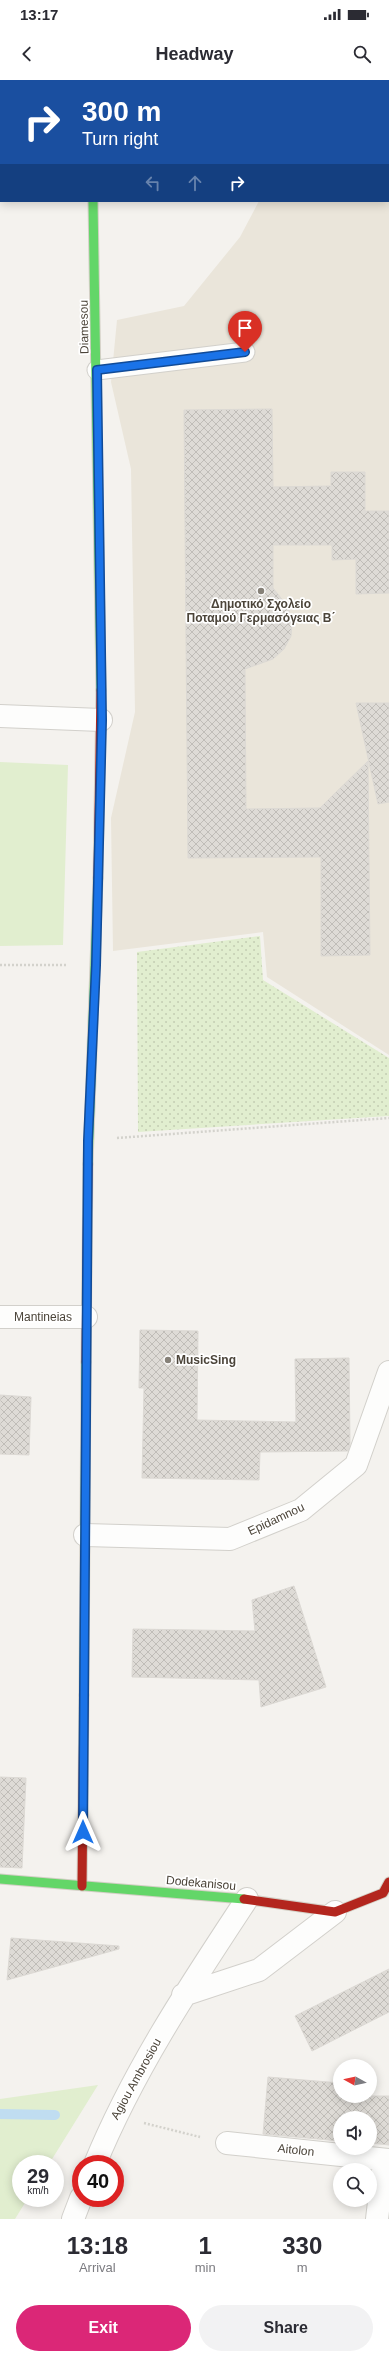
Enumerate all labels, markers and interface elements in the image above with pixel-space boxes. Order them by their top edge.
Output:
text: 13:17 [20,6,58,23]
icon: back [16,43,38,65]
icon: search [351,43,373,65]
text: Headway [155,44,234,64]
icon: right [16,96,68,148]
text: 300 m [82,96,161,127]
text: Turn right [82,129,158,149]
icon: left [142,172,164,194]
icon: ahead [184,172,206,194]
icon: right [226,172,248,194]
street label: Diamesou [77,300,91,354]
pin [228,311,262,352]
icon: arrive [234,317,256,339]
marker: Δημοτικό Σχολείο Ποταμού Γερμασόγειας Β΄ [256,586,266,596]
place label: Δημοτικό Σχολείο Ποταμού Γερμασόγειας Β΄ [187,597,335,625]
street label: Mantineias [14,1310,72,1324]
place label: MusicSing [176,1353,236,1367]
marker: MusicSing [163,1355,173,1365]
street label: Epidamnou [246,1500,306,1538]
position arrow [62,1811,104,1853]
street label: Dodekanisou [165,1873,237,1893]
street label: Agiou Ambrosiou [108,2036,164,2122]
north arrow [333,2059,377,2103]
map controls [333,2059,377,2207]
button: sound [333,2111,377,2155]
street label: Aitolon [277,2141,315,2159]
speed limit sign: 40 [72,2155,124,2207]
button: search [333,2163,377,2207]
text: 29 [27,2165,49,2187]
text: km/h [27,2185,49,2196]
text: 13:18 [67,2232,128,2259]
text: 1 [198,2232,212,2259]
text: 330 [282,2232,322,2259]
text: Arrival [79,2260,116,2275]
text: min [195,2260,216,2275]
text: m [297,2260,308,2275]
button: Exit [16,2305,191,2351]
button: Share [199,2305,373,2351]

